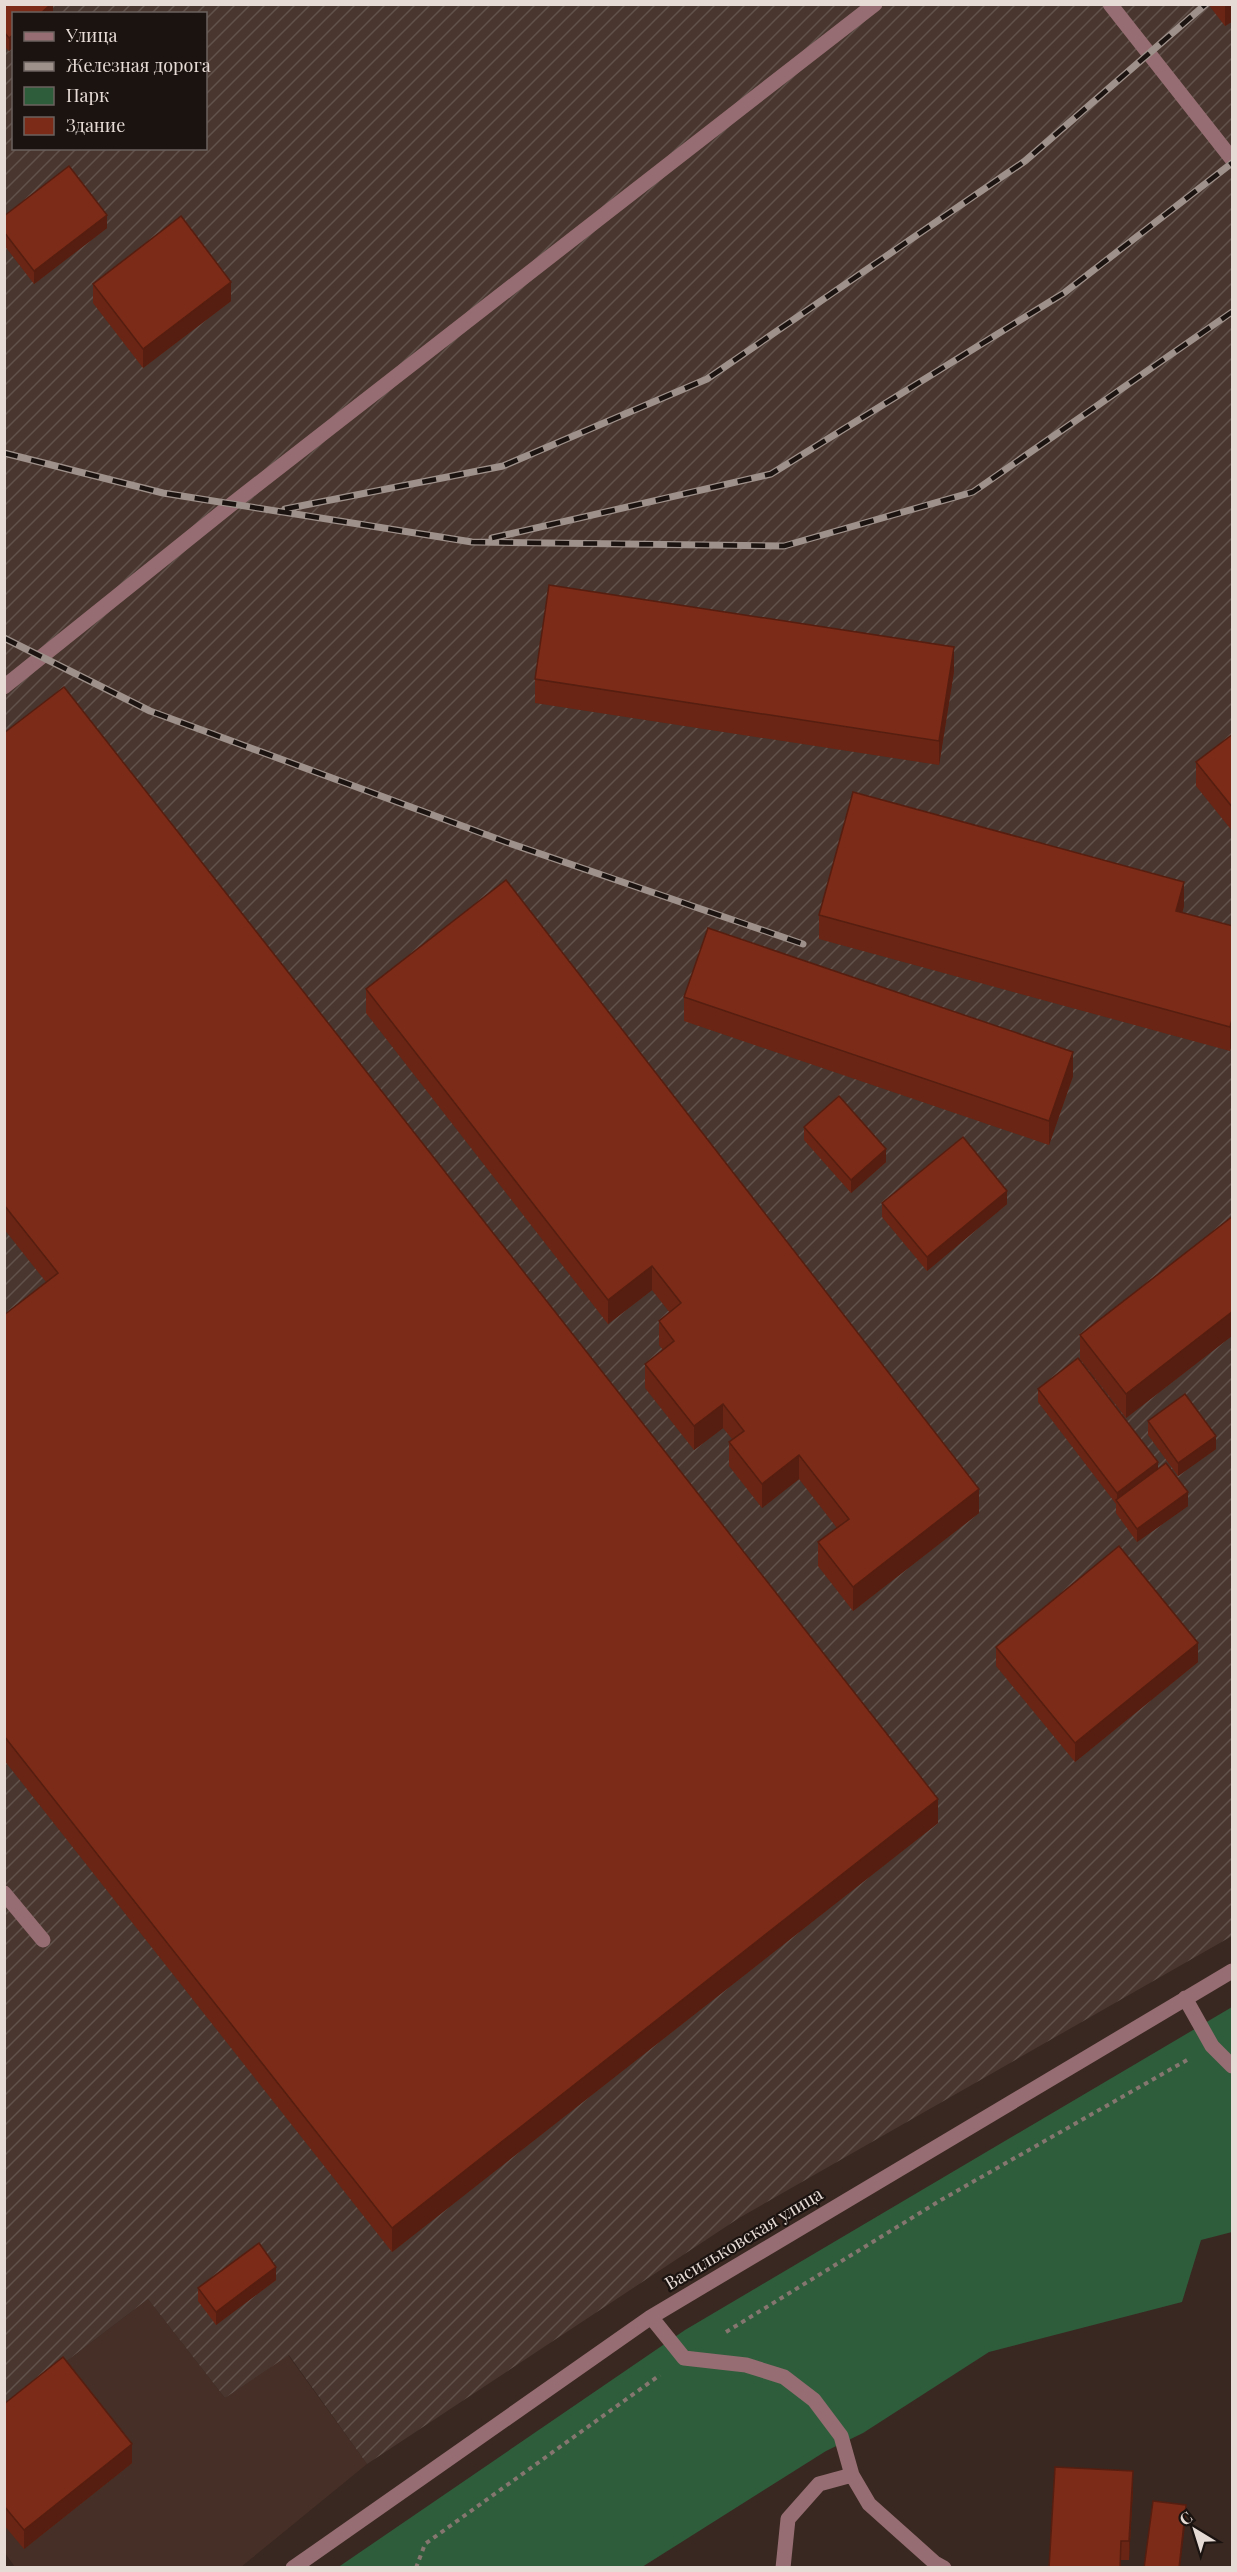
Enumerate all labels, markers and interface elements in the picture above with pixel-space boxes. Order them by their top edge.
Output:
legend [12,12,207,150]
text: Улица [65,23,117,47]
text: Железная дорога [66,53,211,77]
text: Парк [66,83,109,107]
text: Здание [66,113,125,137]
street label: Васильковская улица [660,2181,827,2295]
north arrow [1165,2500,1225,2560]
text: С [1175,2506,1196,2530]

